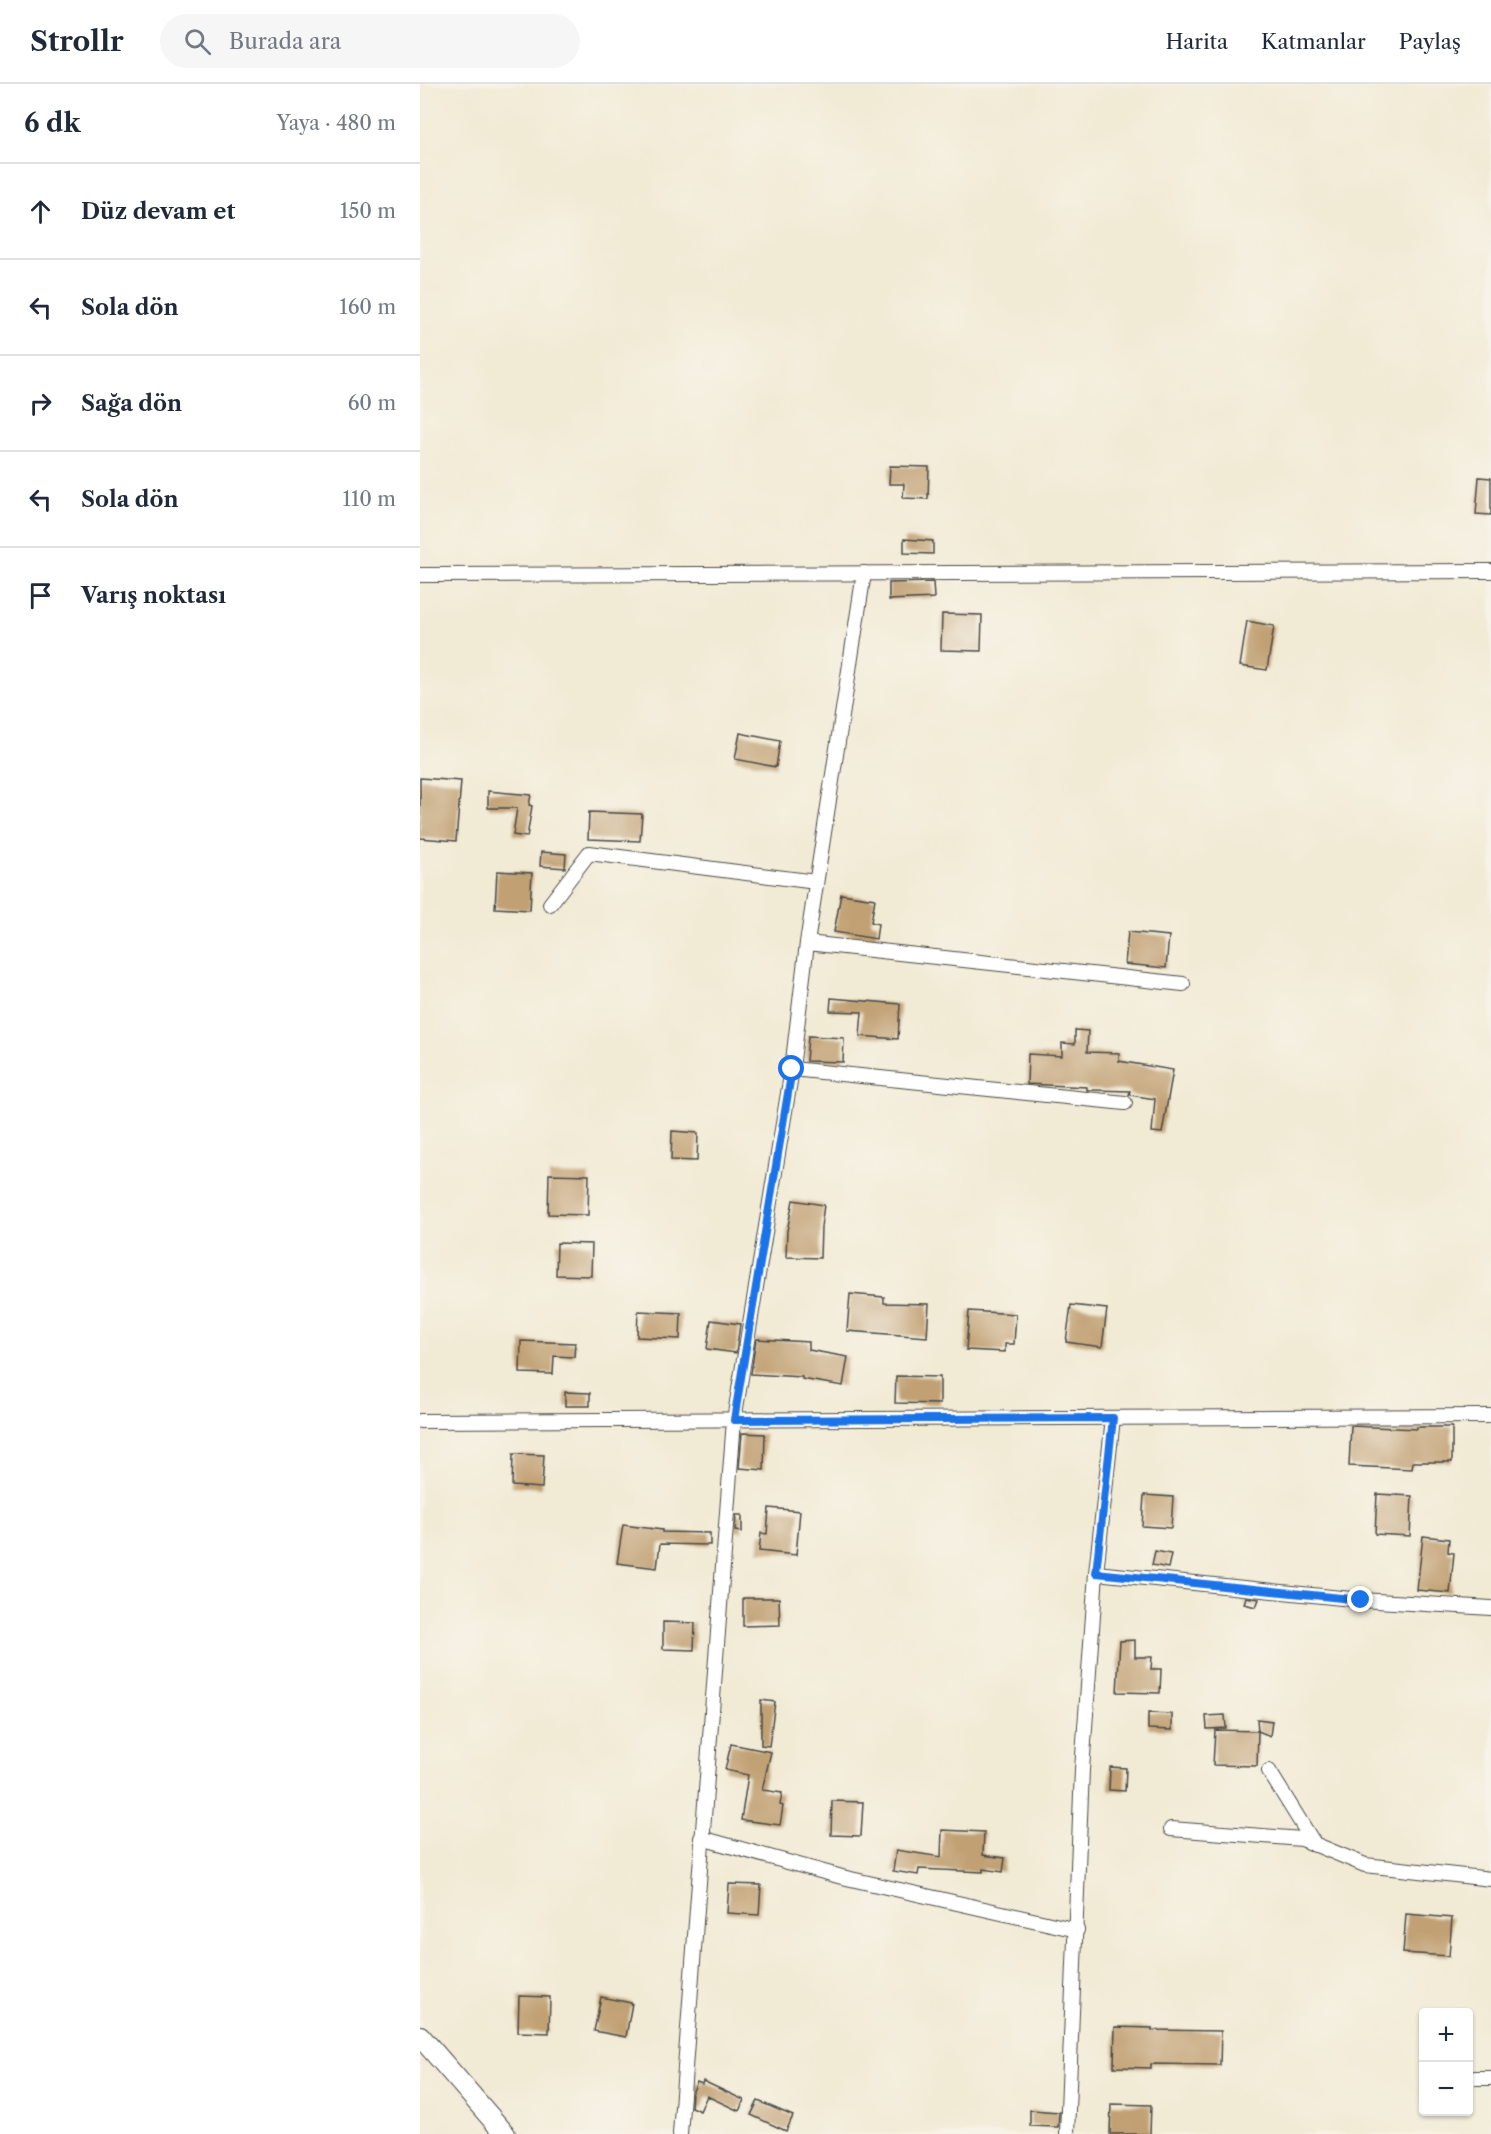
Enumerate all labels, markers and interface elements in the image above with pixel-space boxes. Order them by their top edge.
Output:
search box [160,14,580,68]
text: Strollr [30,24,124,58]
icon: search [181,25,214,58]
text: Burada ara [229,28,341,55]
text: Harita [1165,29,1228,54]
text: Katmanlar [1261,29,1366,54]
text: Paylaş [1399,29,1461,54]
text: 6 dk [24,107,81,139]
text: Yaya · 480 m [276,111,396,135]
icon: ahead [24,195,57,228]
text: Düz devam et [81,198,235,225]
text: 150 m [340,199,396,223]
icon: left [24,291,57,324]
text: Sola dön [81,294,179,321]
text: 160 m [339,295,396,319]
icon: right [24,387,57,420]
text: Sağa dön [81,390,182,417]
text: 60 m [348,391,396,415]
icon: left [24,483,57,516]
text: Sola dön [81,486,179,513]
text: 110 m [343,487,396,511]
icon: arrive [24,579,57,612]
text: Varış noktası [81,582,226,609]
route start [778,1055,804,1081]
route end [1347,1586,1373,1612]
map controls [1419,2008,1473,2116]
button: + [1419,2008,1473,2062]
button: − [1419,2062,1473,2116]

